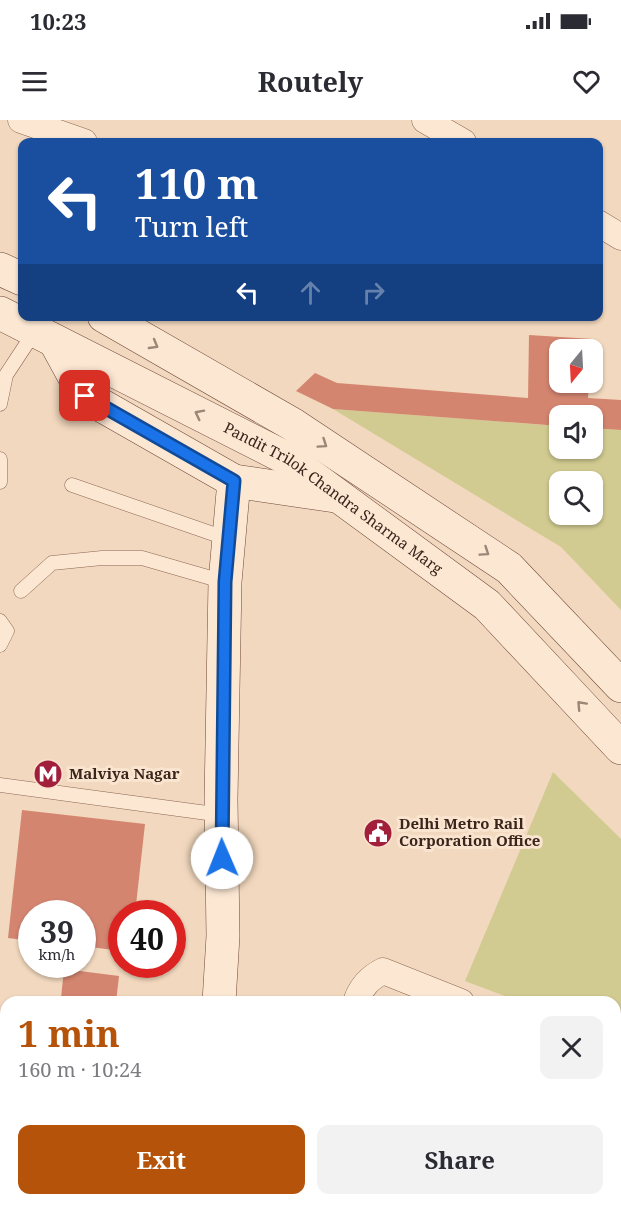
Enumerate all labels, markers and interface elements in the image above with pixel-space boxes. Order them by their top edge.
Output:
text: 10:23 [30,6,86,36]
text: Routely [258,63,363,100]
icon: menu [18,65,51,98]
icon: heart [570,65,603,98]
text: 110 m [135,154,259,211]
icon: left [36,162,114,240]
text: Turn left [135,208,248,245]
icon: left [231,276,264,309]
icon: ahead [294,276,327,309]
icon: right [357,276,390,309]
one-way arrow [148,338,159,350]
north arrow [549,339,603,393]
map controls [549,339,603,525]
pin [59,370,110,421]
icon: arrive [68,379,101,412]
button: sound [549,405,603,459]
one-way arrow [195,410,206,421]
street label: Pandit Trilok Chandra Sharma Marg [221,417,447,578]
one-way arrow [316,437,327,448]
button: search [549,471,603,525]
one-way arrow [478,545,489,556]
one-way arrow [577,702,588,712]
metro station icon: Malviya Nagar [32,758,64,790]
place label: Malviya Nagar [69,763,180,783]
place label: Delhi Metro Rail Corporation Office [399,813,540,850]
public building icon: Delhi Metro Rail Corporation Office [362,817,394,849]
position arrow [190,826,254,890]
speed limit sign: 40 [108,900,186,978]
text: 39 [40,911,74,952]
text: km/h [39,944,75,964]
text: 1 min [18,1009,120,1058]
button: close [540,1016,603,1079]
text: 160 m · 10:24 [18,1056,141,1083]
button: Exit [18,1125,305,1194]
button: Share [317,1125,603,1194]

